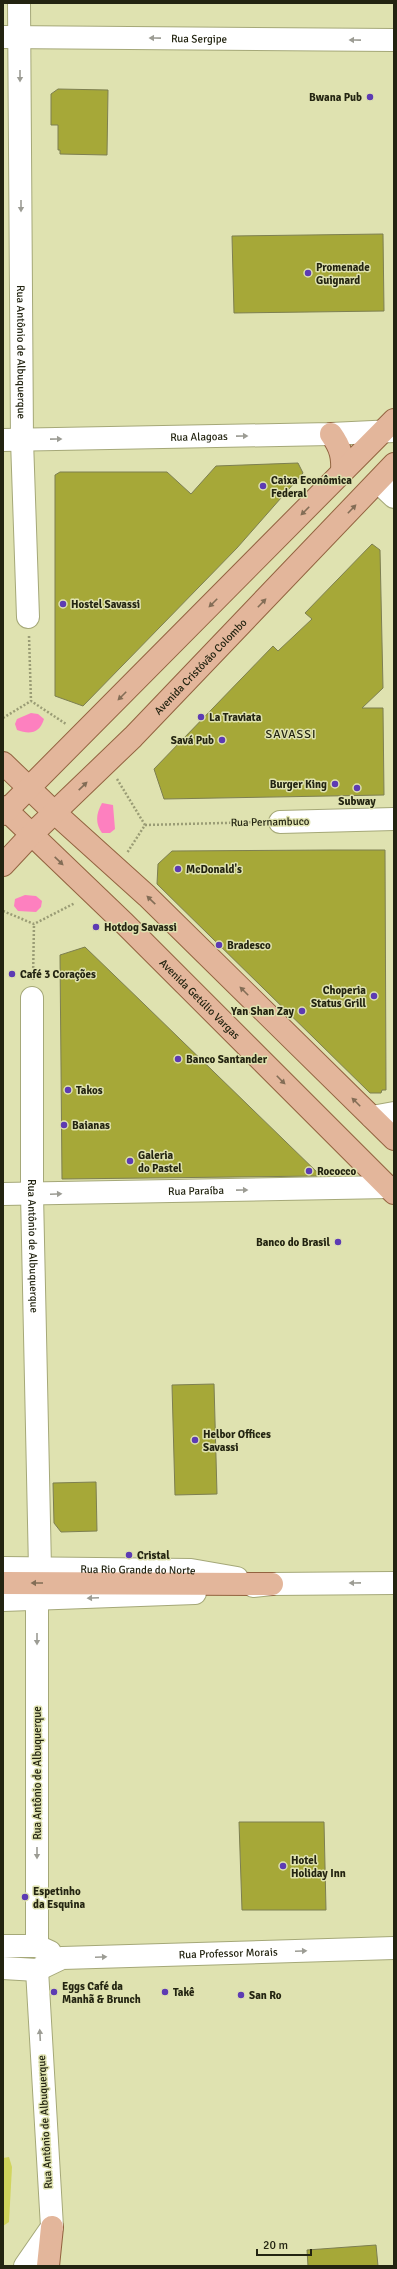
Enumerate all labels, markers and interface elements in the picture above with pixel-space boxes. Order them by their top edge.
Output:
street label: Rua Sergipe [171,32,227,45]
one-way arrow [148,35,161,41]
one-way arrow [348,37,361,43]
one-way arrow [17,70,23,83]
place label: Bwana Pub [309,91,362,104]
marker: Bwana Pub [365,92,375,102]
one-way arrow [18,200,24,213]
place label: Promenade Guignard [316,261,370,287]
marker: Promenade Guignard [303,268,313,278]
street label: Rua Antônio de Albuquerque [14,285,28,419]
street label: Rua Alagoas [170,429,228,443]
one-way arrow [236,433,249,439]
one-way arrow [50,436,63,442]
place label: Caixa Econômica Federal [271,474,352,500]
marker: Caixa Econômica Federal [258,481,268,491]
one-way arrow [347,504,356,514]
one-way arrow [300,506,310,516]
place label: Hostel Savassi [71,598,140,611]
one-way arrow [208,598,218,608]
one-way arrow [257,598,267,608]
marker: Hostel Savassi [58,599,68,609]
street label: Avenida Cristóvão Colombo [151,616,250,717]
one-way arrow [117,691,127,701]
place label: La Traviata [209,711,262,724]
marker: La Traviata [196,712,206,722]
district label: SAVASSI [266,727,316,742]
place label: Savá Pub [171,734,214,747]
marker: Savá Pub [217,735,227,745]
place label: Burger King [270,778,327,791]
marker: Burger King [330,779,340,789]
one-way arrow [78,781,88,791]
marker: Subway [352,783,362,793]
place label: Subway [338,795,376,808]
street label: Rua Pernambuco [230,815,310,829]
one-way arrow [54,857,64,866]
place label: McDonald's [186,863,242,876]
marker: McDonald's [173,864,183,874]
one-way arrow [146,895,156,905]
place label: Hotdog Savassi [104,921,177,934]
marker: Hotdog Savassi [91,922,101,932]
place label: Bradesco [227,939,271,952]
marker: Bradesco [214,940,224,950]
street label: Avenida Getúlio Vargas [157,956,243,1042]
place label: Café 3 Corações [20,968,96,981]
marker: Café 3 Corações [7,969,17,979]
place label: Choperia Status Grill [311,984,367,1010]
one-way arrow [239,986,249,996]
marker: Choperia Status Grill [369,991,379,1001]
place label: Yan Shan Zay [230,1005,295,1018]
marker: Yan Shan Zay [297,1006,307,1016]
place label: Banco Santander [186,1053,268,1066]
marker: Banco Santander [173,1054,183,1064]
one-way arrow [276,1075,286,1085]
place label: Takos [76,1084,103,1097]
marker: Takos [63,1085,73,1095]
one-way arrow [351,1097,361,1107]
place label: Baianas [72,1119,110,1132]
marker: Baianas [59,1120,69,1130]
place label: Galeria do Pastel [138,1149,182,1175]
marker: Galeria do Pastel [125,1156,135,1166]
place label: Rococco [317,1165,356,1178]
marker: Rococco [304,1166,314,1176]
street label: Rua Antônio de Albuquerque [25,1179,41,1313]
street label: Rua Paraíba [168,1183,224,1198]
one-way arrow [236,1187,249,1193]
one-way arrow [50,1190,62,1197]
place label: Banco do Brasil [256,1236,331,1249]
marker: Banco do Brasil [333,1237,343,1247]
place label: Helbor Offices Savassi [203,1428,271,1454]
marker: Helbor Offices Savassi [190,1435,200,1445]
place label: Cristal [137,1549,170,1562]
marker: Cristal [124,1550,134,1560]
street label: Rua Rio Grande do Norte [80,1562,197,1577]
one-way arrow [30,1580,43,1586]
one-way arrow [348,1580,361,1586]
one-way arrow [87,1594,100,1601]
one-way arrow [34,1633,40,1646]
street label: Rua Antônio de Albuquerque [31,1706,44,1840]
one-way arrow [34,1847,40,1860]
place label: Hotel Holiday Inn [291,1854,346,1880]
marker: Hotel Holiday Inn [278,1861,288,1871]
place label: Espetinho da Esquina [33,1885,85,1911]
marker: Espetinho da Esquina [20,1892,30,1902]
street label: Rua Professor Morais [178,1945,278,1961]
one-way arrow [295,1948,308,1954]
one-way arrow [95,1953,107,1960]
place label: Eggs Café da Manhã & Brunch [62,1980,141,2006]
place label: Takê [173,1986,195,1999]
marker: Eggs Café da Manhã & Brunch [49,1987,59,1997]
marker: Takê [160,1987,170,1997]
place label: San Ro [249,1989,282,2002]
marker: San Ro [236,1990,246,2000]
one-way arrow [37,2029,44,2041]
street label: Rua Antônio de Albuquerque [35,2055,55,2189]
scale bar [257,2231,311,2257]
text: 20 m [263,2238,288,2253]

